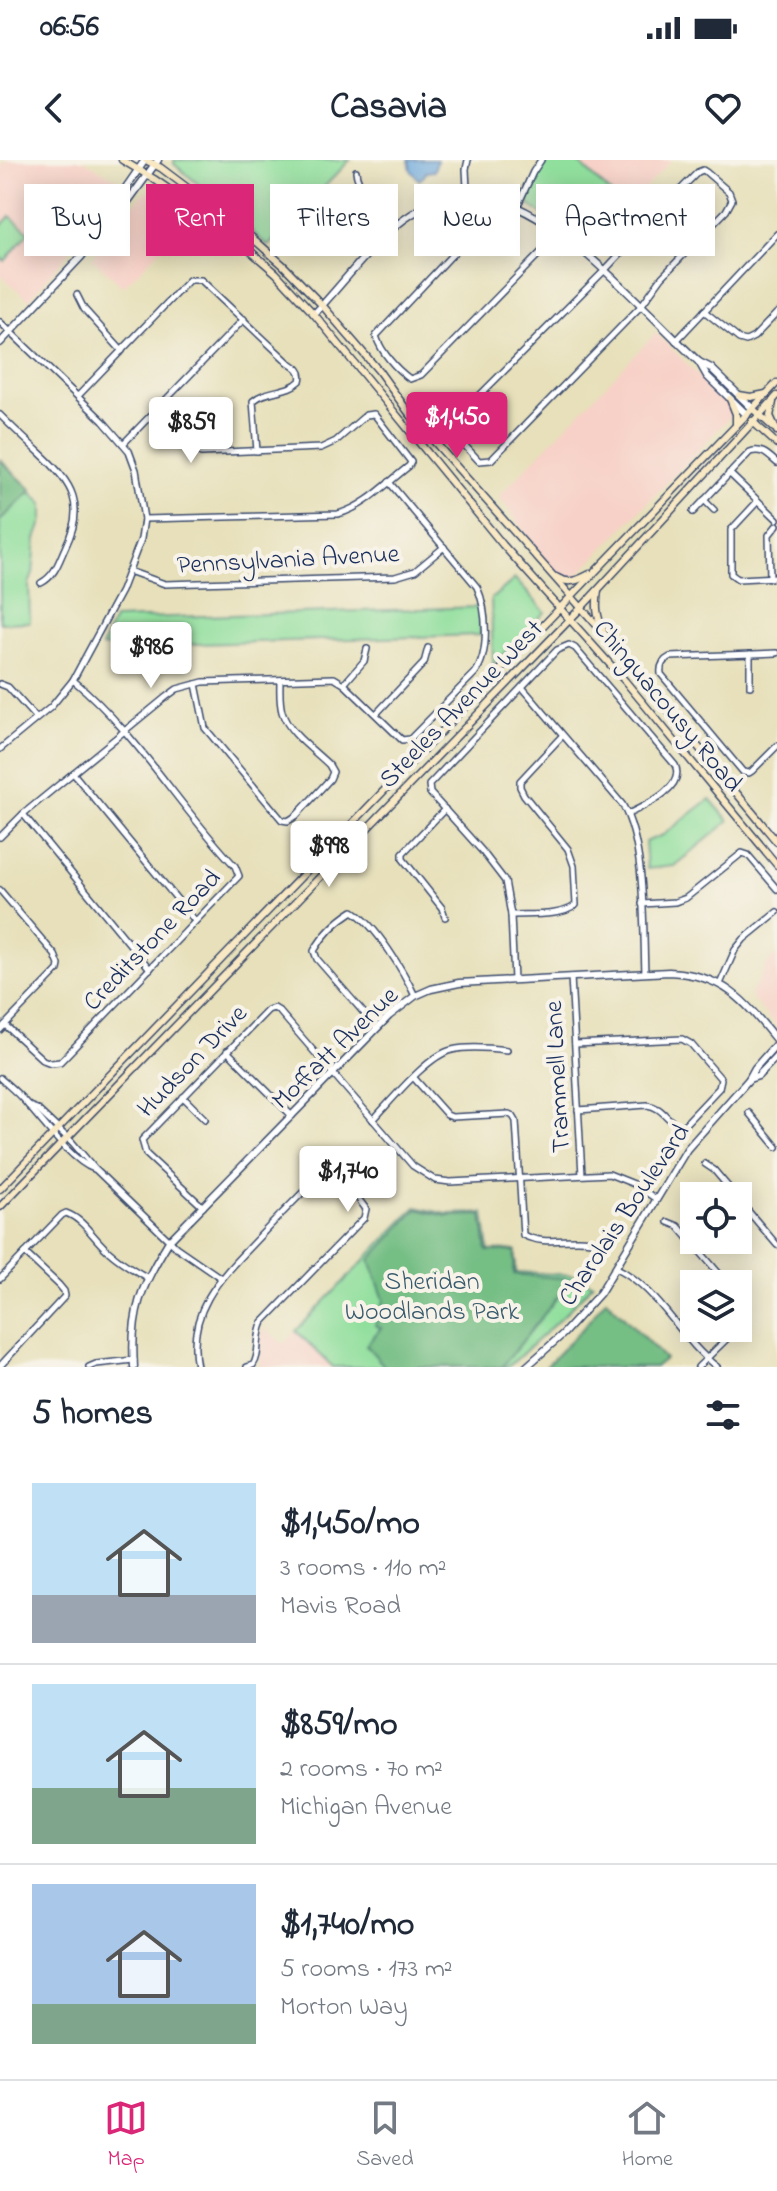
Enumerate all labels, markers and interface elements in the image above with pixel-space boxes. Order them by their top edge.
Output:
text: 06:56 [40,6,99,50]
text: Casavia [330,82,447,135]
icon: back [32,86,76,130]
icon: heart [701,86,745,130]
chip: Buy [24,184,130,256]
chip: Rent [146,184,254,256]
chip: Filters [270,184,398,256]
chip: New [414,184,520,256]
chip: Apartment [536,184,715,256]
pin: $1,450 [392,392,522,460]
pin: $859 [144,397,238,465]
text: $1,450 [424,399,490,437]
text: $859 [167,404,215,442]
street label: Pennsylvania Avenue [176,536,401,586]
street label: Steeles Avenue West [371,612,553,798]
street label: Chinguacousy Road [583,612,751,802]
pin: $986 [104,622,198,690]
text: $986 [129,629,173,667]
pin: $998 [282,821,376,889]
text: $998 [308,828,350,866]
street label: Creditstone Road [75,861,231,1021]
street label: Moffatt Avenue [264,978,408,1120]
street label: Hudson Drive [129,997,257,1127]
street label: Trammell Lane [536,999,582,1154]
street label: Charolais Boulevard [550,1117,701,1315]
pin: $1,740 [283,1146,413,1214]
text: $1,740 [317,1153,379,1191]
map controls [680,1182,752,1342]
button: locate [680,1182,752,1254]
park label: Sheridan Woodlands Park [345,1264,520,1332]
button: layers [680,1270,752,1342]
text: 5 homes [32,1390,153,1440]
icon: filters [701,1393,745,1437]
text: $1,450/mo [280,1500,420,1550]
icon: home [96,1515,192,1611]
text: 3 rooms · 110 m² [280,1550,446,1588]
text: Mavis Road [280,1588,401,1626]
text: $859/mo [280,1701,398,1751]
icon: home [96,1716,192,1812]
text: 2 rooms · 70 m² [280,1751,443,1789]
text: Michigan Avenue [280,1789,452,1827]
text: $1,740/mo [280,1901,415,1951]
icon: home [96,1916,192,2012]
text: 5 rooms · 173 m² [280,1951,453,1989]
text: Morton Way [280,1989,408,2027]
tab: Map [104,2096,148,2176]
tab: Saved [356,2096,414,2176]
tab: Home [622,2096,673,2176]

